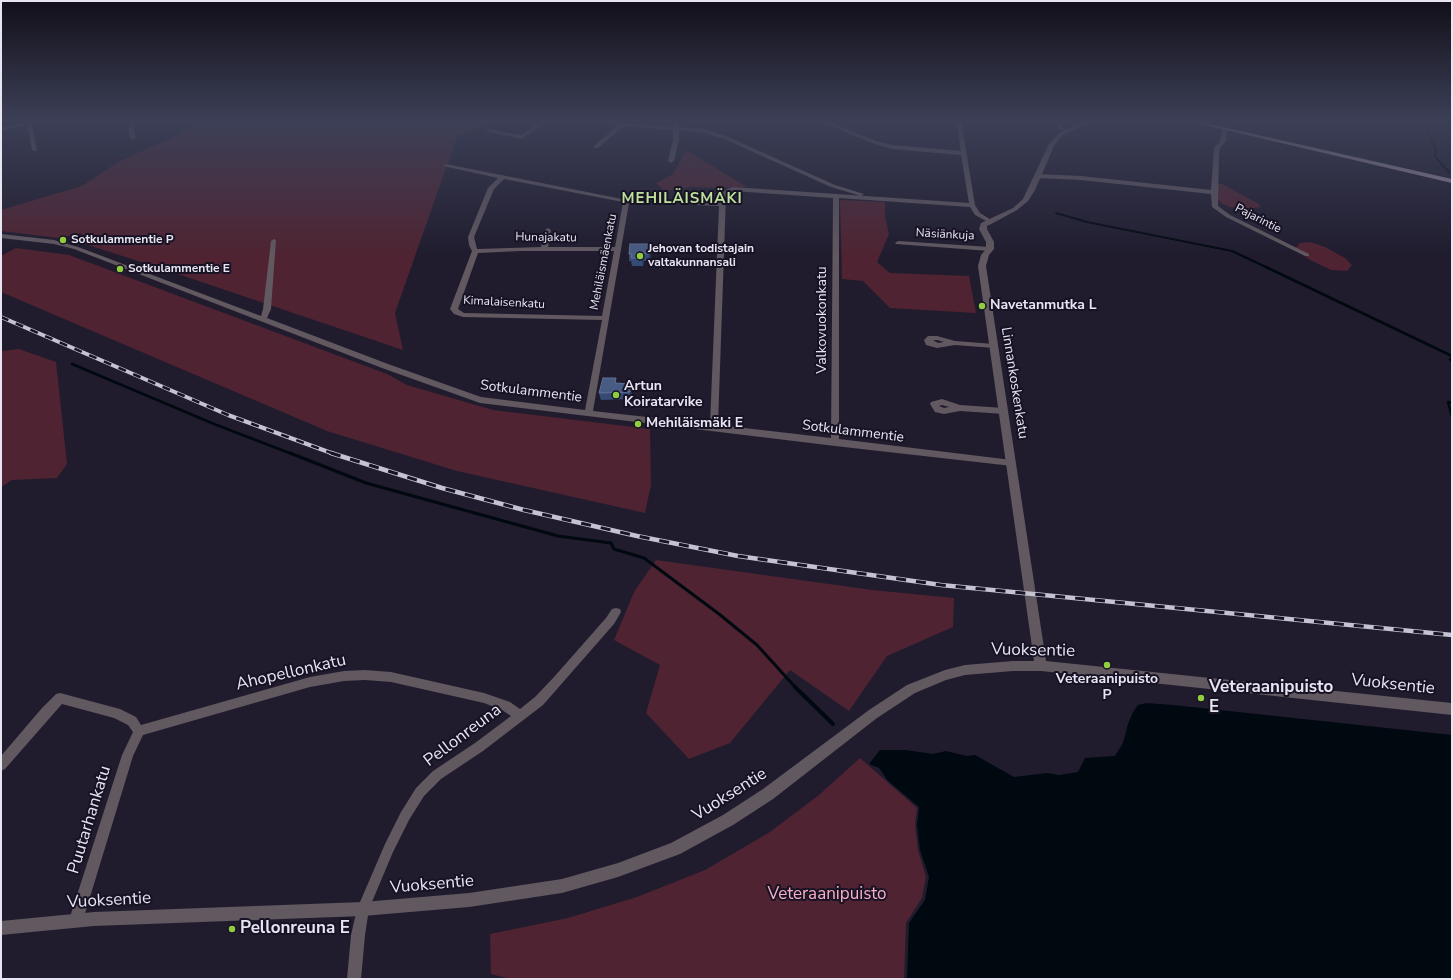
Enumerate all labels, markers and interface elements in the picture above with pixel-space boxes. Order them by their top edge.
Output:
district label: MEHILÄISMÄKI [621,190,743,208]
street label: Pajarintie [1232,201,1284,237]
street label: Mehiläismäenkatu [588,213,620,311]
street label: Näsiänkuja [915,226,975,244]
street label: Hunajakatu [515,230,577,246]
place label: Sotkulammentie P [71,233,174,247]
marker: Sotkulammentie P [58,235,68,245]
place label: Jehovan todistajain valtakunnansali [648,242,754,270]
marker: Jehovan todistajain valtakunnansali [635,251,645,261]
place label: Sotkulammentie E [128,262,230,276]
marker: Sotkulammentie E [115,264,125,274]
street label: Valkovuokonkatu [815,266,831,374]
street label: Kimalaisenkatu [463,294,545,312]
place label: Navetanmutka L [990,298,1097,314]
marker: Navetanmutka L [977,301,987,311]
street label: Linnankoskenkatu [997,326,1031,440]
street label: Sotkulammentie [479,377,583,407]
place label: Artun Koiratarvike [624,379,703,412]
marker: Artun Koiratarvike [611,390,621,400]
place label: Mehiläismäki E [646,416,743,432]
street label: Sotkulammentie [801,417,905,447]
marker: Mehiläismäki E [633,419,643,429]
street label: Vuoksentie [991,640,1075,662]
street label: Ahopellonkatu [234,650,348,696]
marker: Veteraanipuisto P [1102,660,1112,670]
street label: Vuoksentie [1350,670,1436,700]
place label: Veteraanipuisto P [1056,672,1158,704]
place label: Veteraanipuisto E [1209,678,1333,718]
marker: Veteraanipuisto E [1196,693,1206,703]
street label: Pellonreuna [420,700,506,772]
street label: Puutarhankatu [64,763,116,877]
street label: Vuoksentie [689,764,771,826]
street label: Vuoksentie [389,871,475,899]
park label: Veteraanipuisto [767,885,887,905]
street label: Vuoksentie [67,889,151,913]
place label: Pellonreuna E [240,919,350,939]
marker: Pellonreuna E [227,924,237,934]

